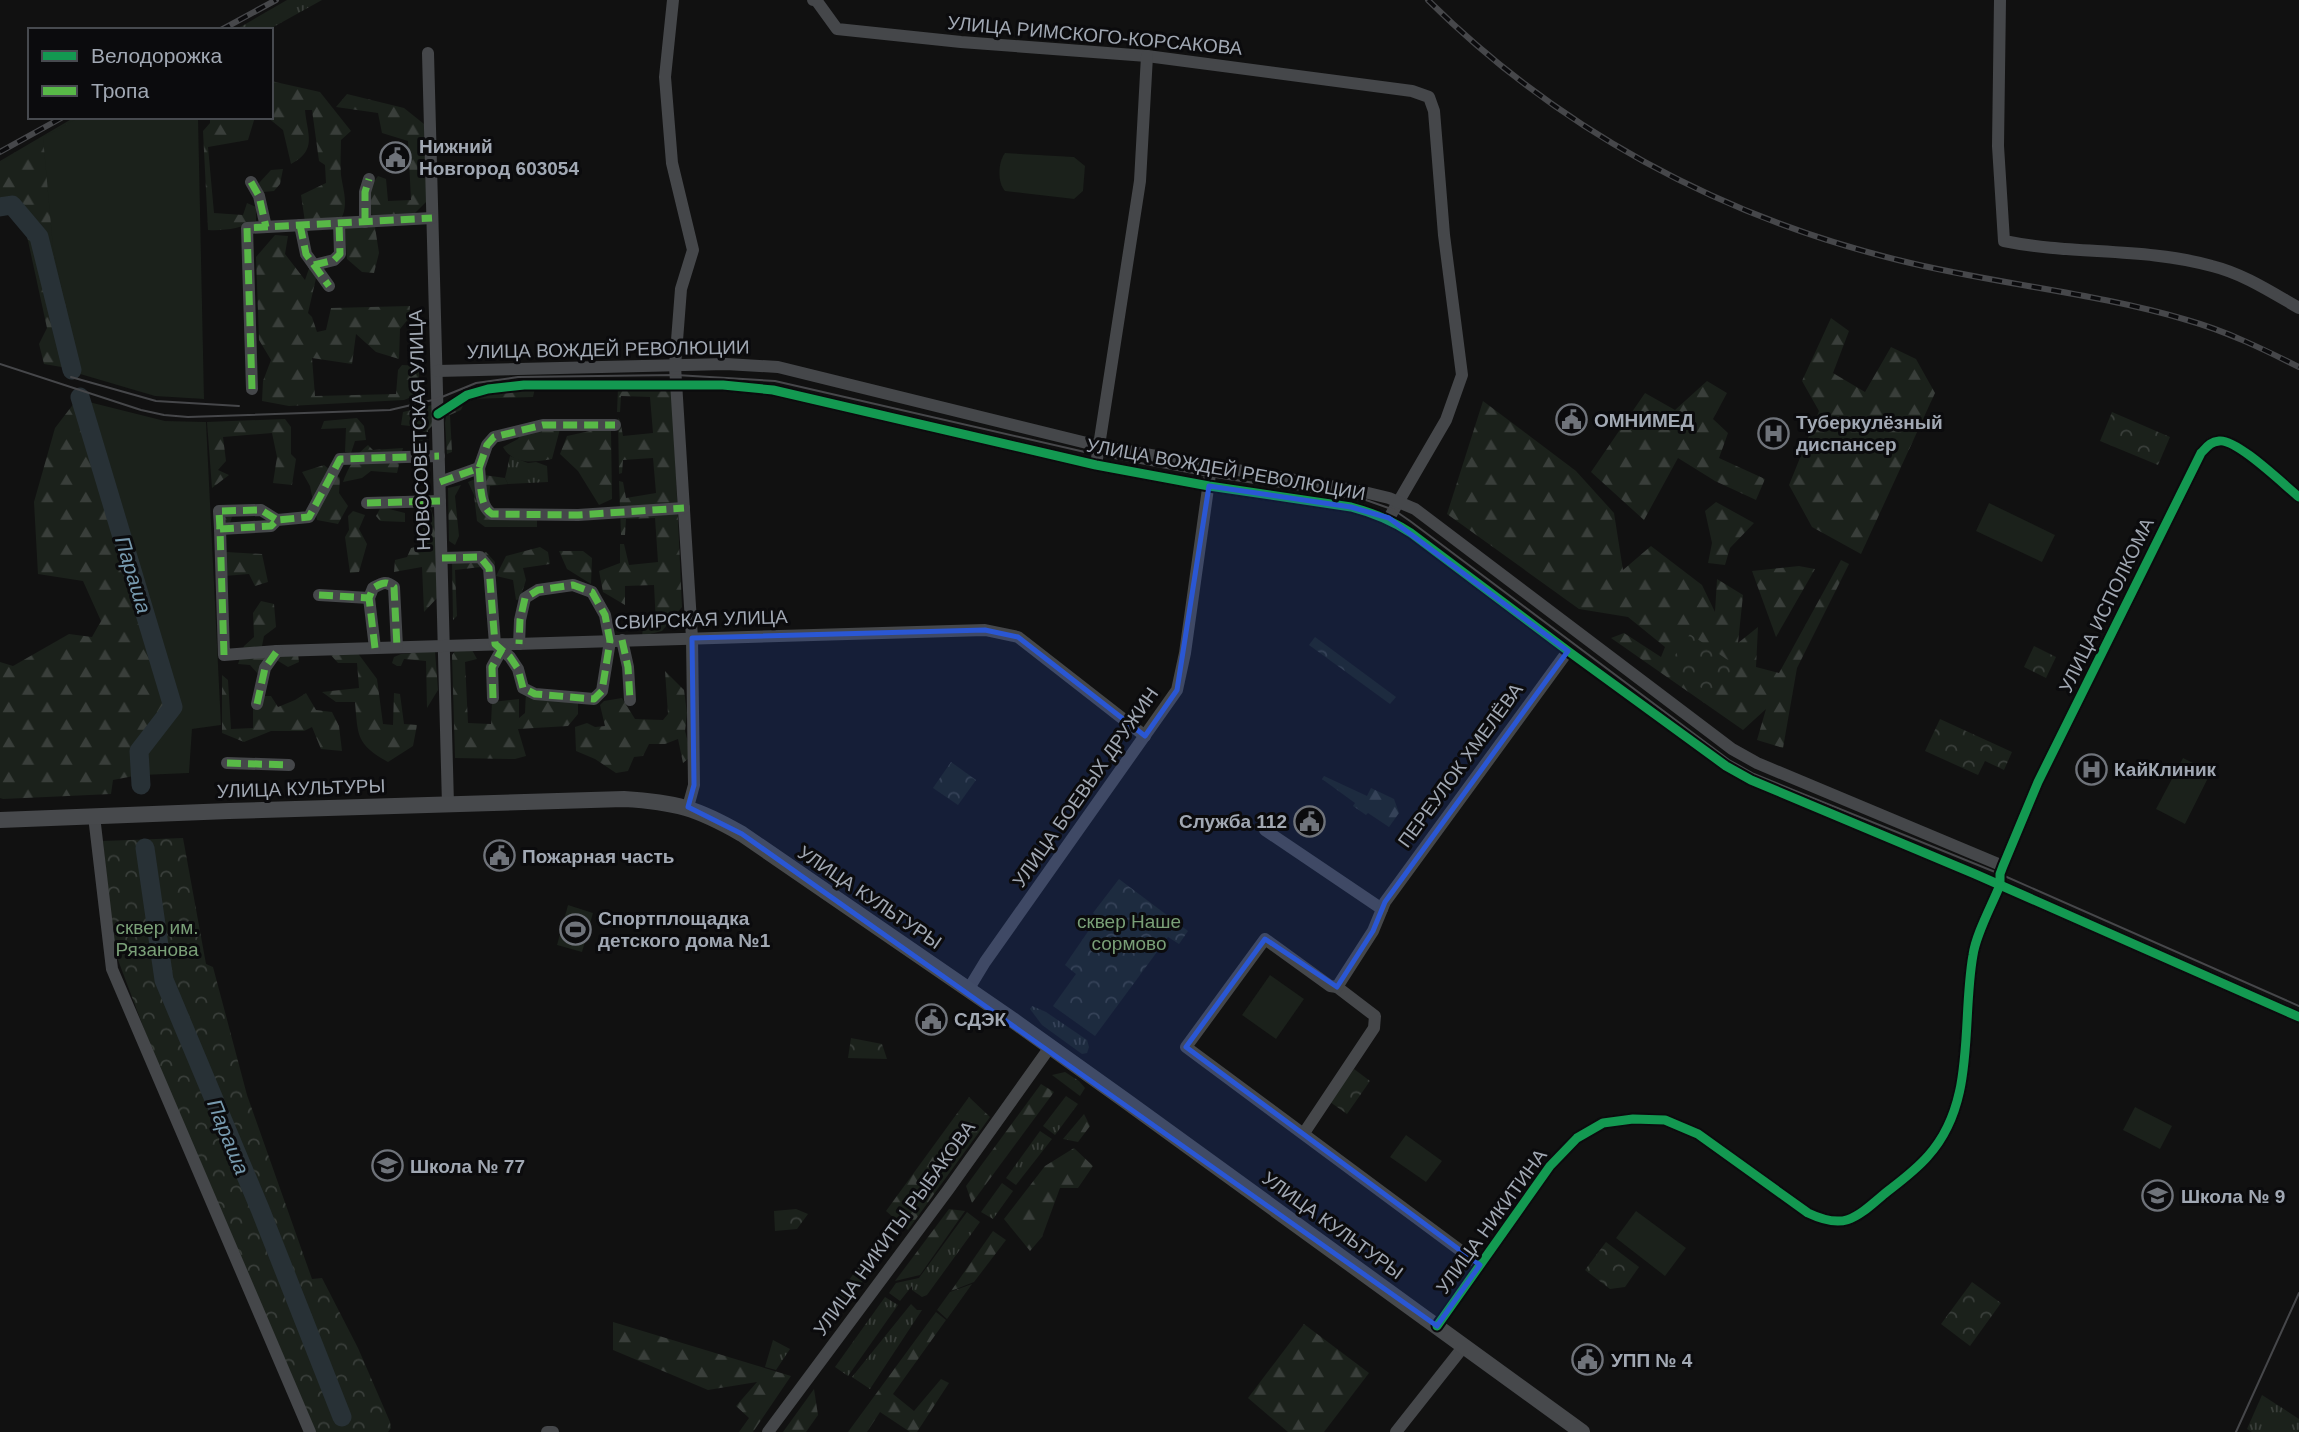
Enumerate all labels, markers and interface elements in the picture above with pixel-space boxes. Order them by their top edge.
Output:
street label: УЛИЦА РИМСКОГО-КОРСАКОВА [947,12,1244,59]
legend [28,28,273,119]
text: Велодорожка [91,44,222,67]
text: Тропа [91,79,149,102]
place label: Нижний Новгород 603054 [419,136,579,179]
public building icon: Нижний Новгород 603054 [379,140,413,174]
street label: НОВОСОВЕТСКАЯ УЛИЦА [405,309,434,551]
street label: УЛИЦА ВОЖДЕЙ РЕВОЛЮЦИИ [466,337,750,362]
public building icon: ОМНИМЕД [1554,403,1588,437]
place label: ОМНИМЕД [1594,410,1694,431]
place label: Туберкулёзный диспансер [1796,412,1943,455]
hospital icon: Туберкулёзный диспансер [1756,416,1790,450]
street label: УЛИЦА ВОЖДЕЙ РЕВОЛЮЦИИ [1085,435,1367,504]
street label: УЛИЦА ИСПОЛКОМА [2055,514,2158,696]
water label: Параша [111,534,156,616]
street label: СВИРСКАЯ УЛИЦА [614,606,788,633]
street label: ПЕРЕУЛОК ХМЕЛЁВА [1394,679,1527,851]
street label: УЛИЦА БОЕВЫХ ДРУЖИН [1008,683,1163,891]
hospital icon: КайКлиник [2074,752,2108,786]
place label: КайКлиник [2114,759,2217,780]
street label: УЛИЦА КУЛЬТУРЫ [216,775,386,802]
public building icon: Служба 112 [1293,804,1327,838]
place label: Служба 112 [1179,811,1287,832]
public building icon: Пожарная часть [482,839,516,873]
street label: УЛИЦА КУЛЬТУРЫ [794,842,945,953]
place label: Пожарная часть [522,846,674,867]
place label: Спортплощадка детского дома №1 [598,908,771,951]
park label: сквер Наше сормово [1077,911,1181,954]
sports icon: Спортплощадка детского дома №1 [558,912,592,946]
park label: сквер им. Рязанова [115,917,199,960]
public building icon: СДЭК [914,1002,948,1036]
place label: СДЭК [954,1009,1007,1030]
water label: Параша [203,1096,254,1178]
street label: УЛИЦА НИКИТЫ РЫБАКОВА [810,1117,979,1340]
street label: УЛИЦА НИКИТИНА [1432,1145,1551,1298]
school or university icon: Школа № 77 [370,1149,404,1183]
place label: Школа № 77 [410,1156,525,1177]
street label: УЛИЦА КУЛЬТУРЫ [1258,1167,1407,1283]
school or university icon: Школа № 9 [2141,1179,2175,1213]
place label: Школа № 9 [2181,1186,2285,1207]
public building icon: УПП № 4 [1571,1343,1605,1377]
place label: УПП № 4 [1611,1350,1693,1371]

